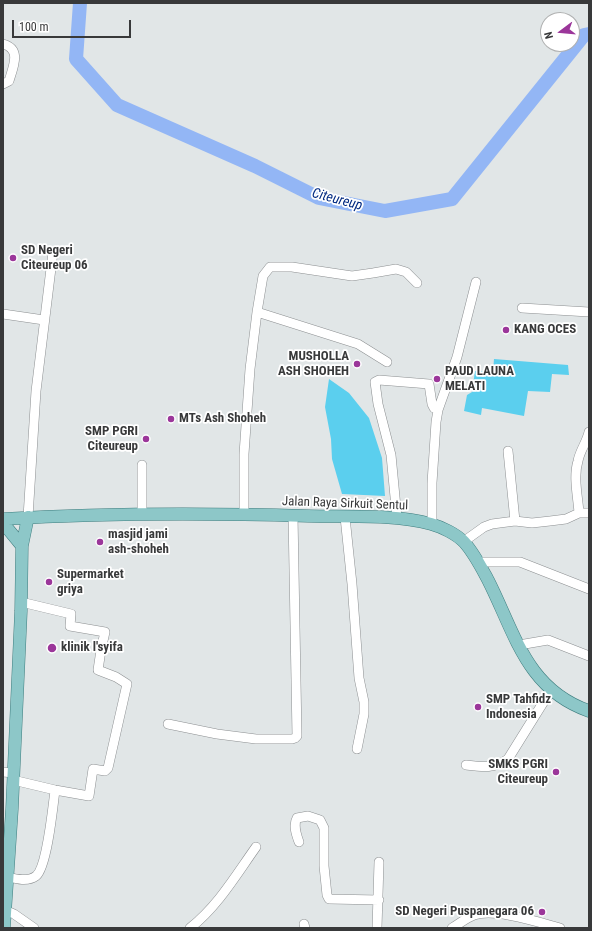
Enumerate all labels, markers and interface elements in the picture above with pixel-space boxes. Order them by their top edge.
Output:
scale bar [14,12,133,38]
north arrow [540,12,580,52]
text: 100 m [19,20,49,34]
text: N [542,30,556,40]
water label: Citeureup [310,185,364,215]
place label: SD Negeri Citeureup 06 [21,243,88,274]
marker: SD Negeri Citeureup 06 [8,253,18,263]
place label: KANG OCES [514,322,576,338]
marker: KANG OCES [501,325,511,335]
place label: MUSHOLLA ASH SHOHEH [278,349,349,380]
marker: MUSHOLLA ASH SHOHEH [352,359,362,369]
place label: PAUD LAUNA MELATI [445,364,514,395]
marker: PAUD LAUNA MELATI [432,374,442,384]
place label: MTs Ash Shoheh [179,411,266,427]
marker: MTs Ash Shoheh [166,414,176,424]
place label: SMP PGRI Citeureup [85,424,138,455]
marker: SMP PGRI Citeureup [141,434,151,444]
street label: Jalan Raya Sirkuit Sentul [282,494,408,514]
place label: masjid jami ash-shoheh [108,527,169,558]
marker: masjid jami ash-shoheh [95,537,105,547]
place label: Supermarket griya [57,567,124,598]
marker: Supermarket griya [44,577,54,587]
place label: klinik l'syifa [61,640,123,656]
marker: klinik l'syifa [46,642,58,654]
place label: SMP Tahfidz Indonesia [486,692,551,723]
marker: SMP Tahfidz Indonesia [473,702,483,712]
place label: SMKS PGRI Citeureup [488,757,548,788]
marker: SMKS PGRI Citeureup [551,767,561,777]
place label: SD Negeri Puspanegara 06 [395,904,534,920]
marker: SD Negeri Puspanegara 06 [537,907,547,917]

